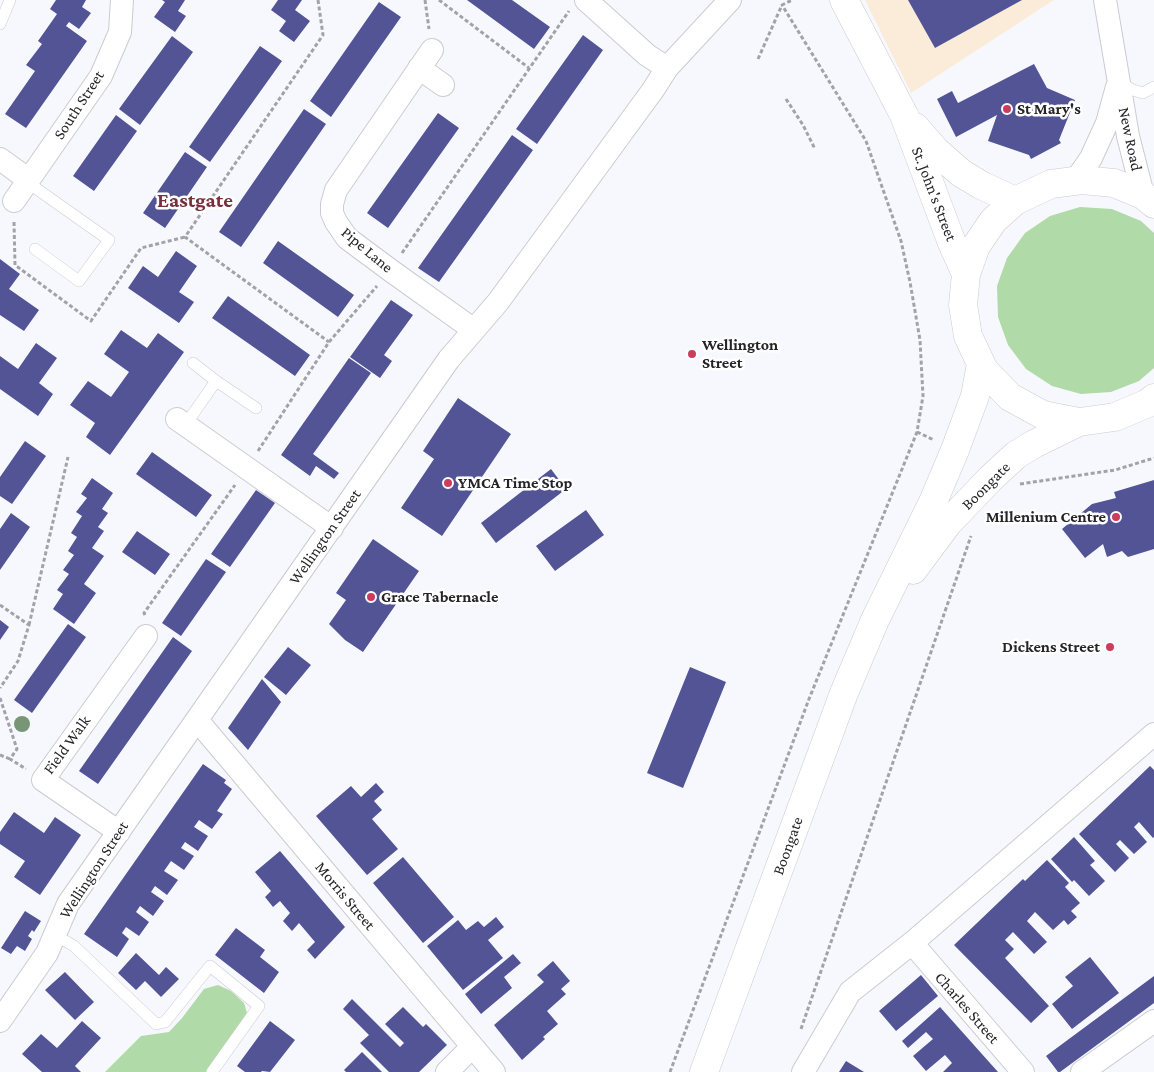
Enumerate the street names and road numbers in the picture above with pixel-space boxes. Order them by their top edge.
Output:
street label: South Street [50,67,108,143]
street label: New Road [1114,105,1146,173]
street label: St. John's Street [907,144,961,244]
street label: Pipe Lane [337,223,397,277]
street label: Boongate [958,458,1014,514]
street label: Wellington Street [285,486,365,588]
street label: Field Walk [39,712,95,778]
street label: Boongate [769,814,807,878]
street label: Wellington Street [55,818,133,922]
street label: Morris Street [311,858,379,934]
street label: Charles Street [931,968,1003,1048]

